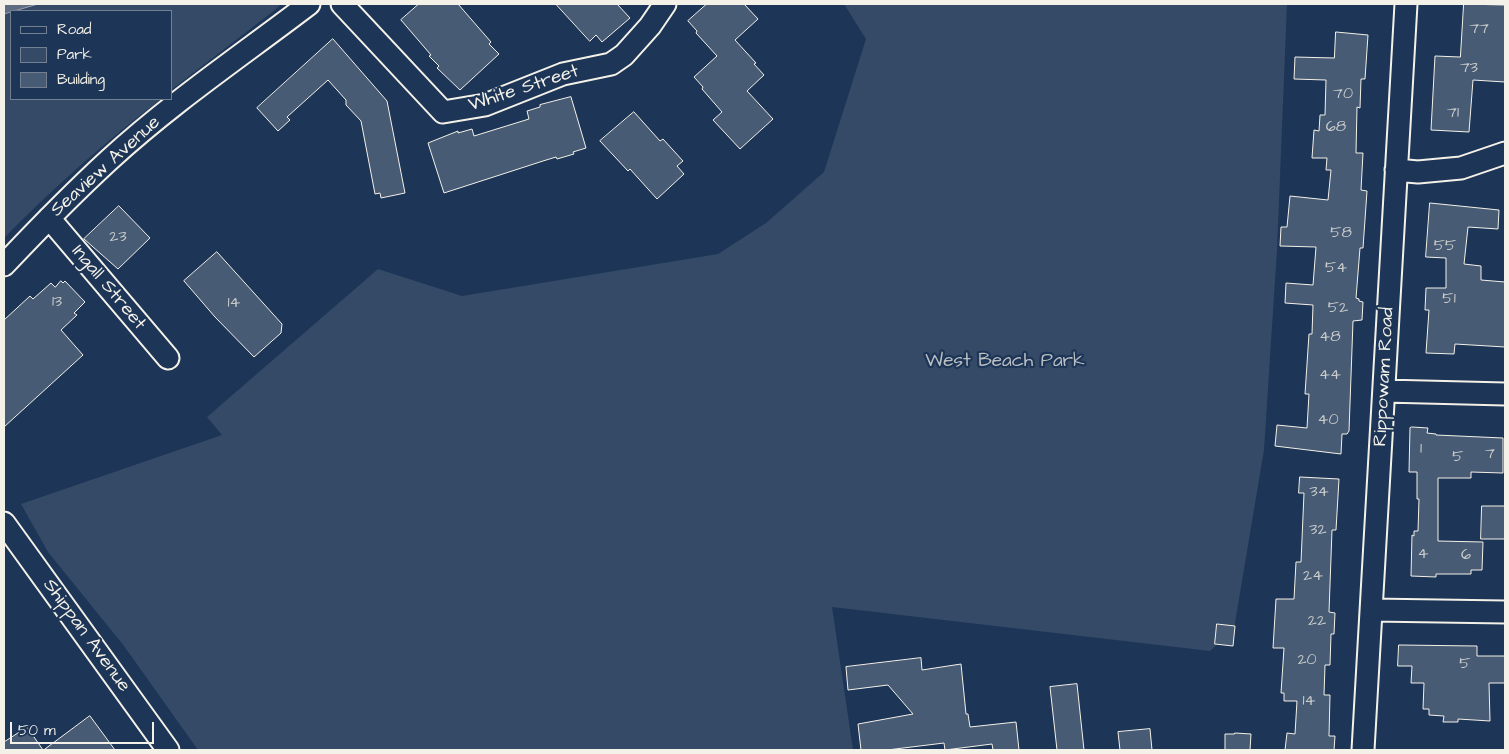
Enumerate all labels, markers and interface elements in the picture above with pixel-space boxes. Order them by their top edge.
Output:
legend [10,10,172,100]
text: Road [57,19,91,40]
house number: 77 [1469,20,1489,40]
text: Park [57,44,92,65]
house number: 73 [1460,59,1478,79]
street label: White Street [466,60,582,118]
text: Building [57,69,105,90]
house number: 70 [1333,85,1353,105]
house number: 71 [1447,104,1459,124]
street label: Seaview Avenue [46,112,166,222]
house number: 68 [1326,118,1346,138]
house number: 58 [1330,224,1352,244]
house number: 23 [109,228,127,248]
house number: 55 [1434,237,1456,257]
street label: Ingall Street [66,241,150,335]
house number: 54 [1325,259,1347,279]
house number: 51 [1442,290,1456,310]
house number: 13 [52,293,62,313]
house number: 14 [228,294,240,314]
house number: 52 [1328,299,1348,319]
street label: Rippowam Road [1370,307,1400,447]
house number: 48 [1319,328,1341,348]
park label: West Beach Park [925,351,1085,373]
house number: 44 [1319,366,1341,386]
house number: 40 [1318,411,1338,431]
house number: 1 [1420,440,1422,460]
house number: 7 [1485,445,1495,465]
house number: 5 [1452,448,1464,468]
house number: 34 [1309,483,1329,503]
house number: 32 [1309,521,1327,541]
house number: 4 [1418,545,1428,565]
house number: 6 [1461,546,1471,566]
house number: 24 [1303,567,1323,587]
street label: Shippan Avenue [37,575,135,697]
house number: 22 [1308,612,1326,632]
house number: 20 [1297,651,1317,671]
house number: 5 [1459,655,1471,675]
house number: 14 [1303,692,1315,712]
scale bar [12,712,156,744]
text: 50 m [18,720,56,741]

